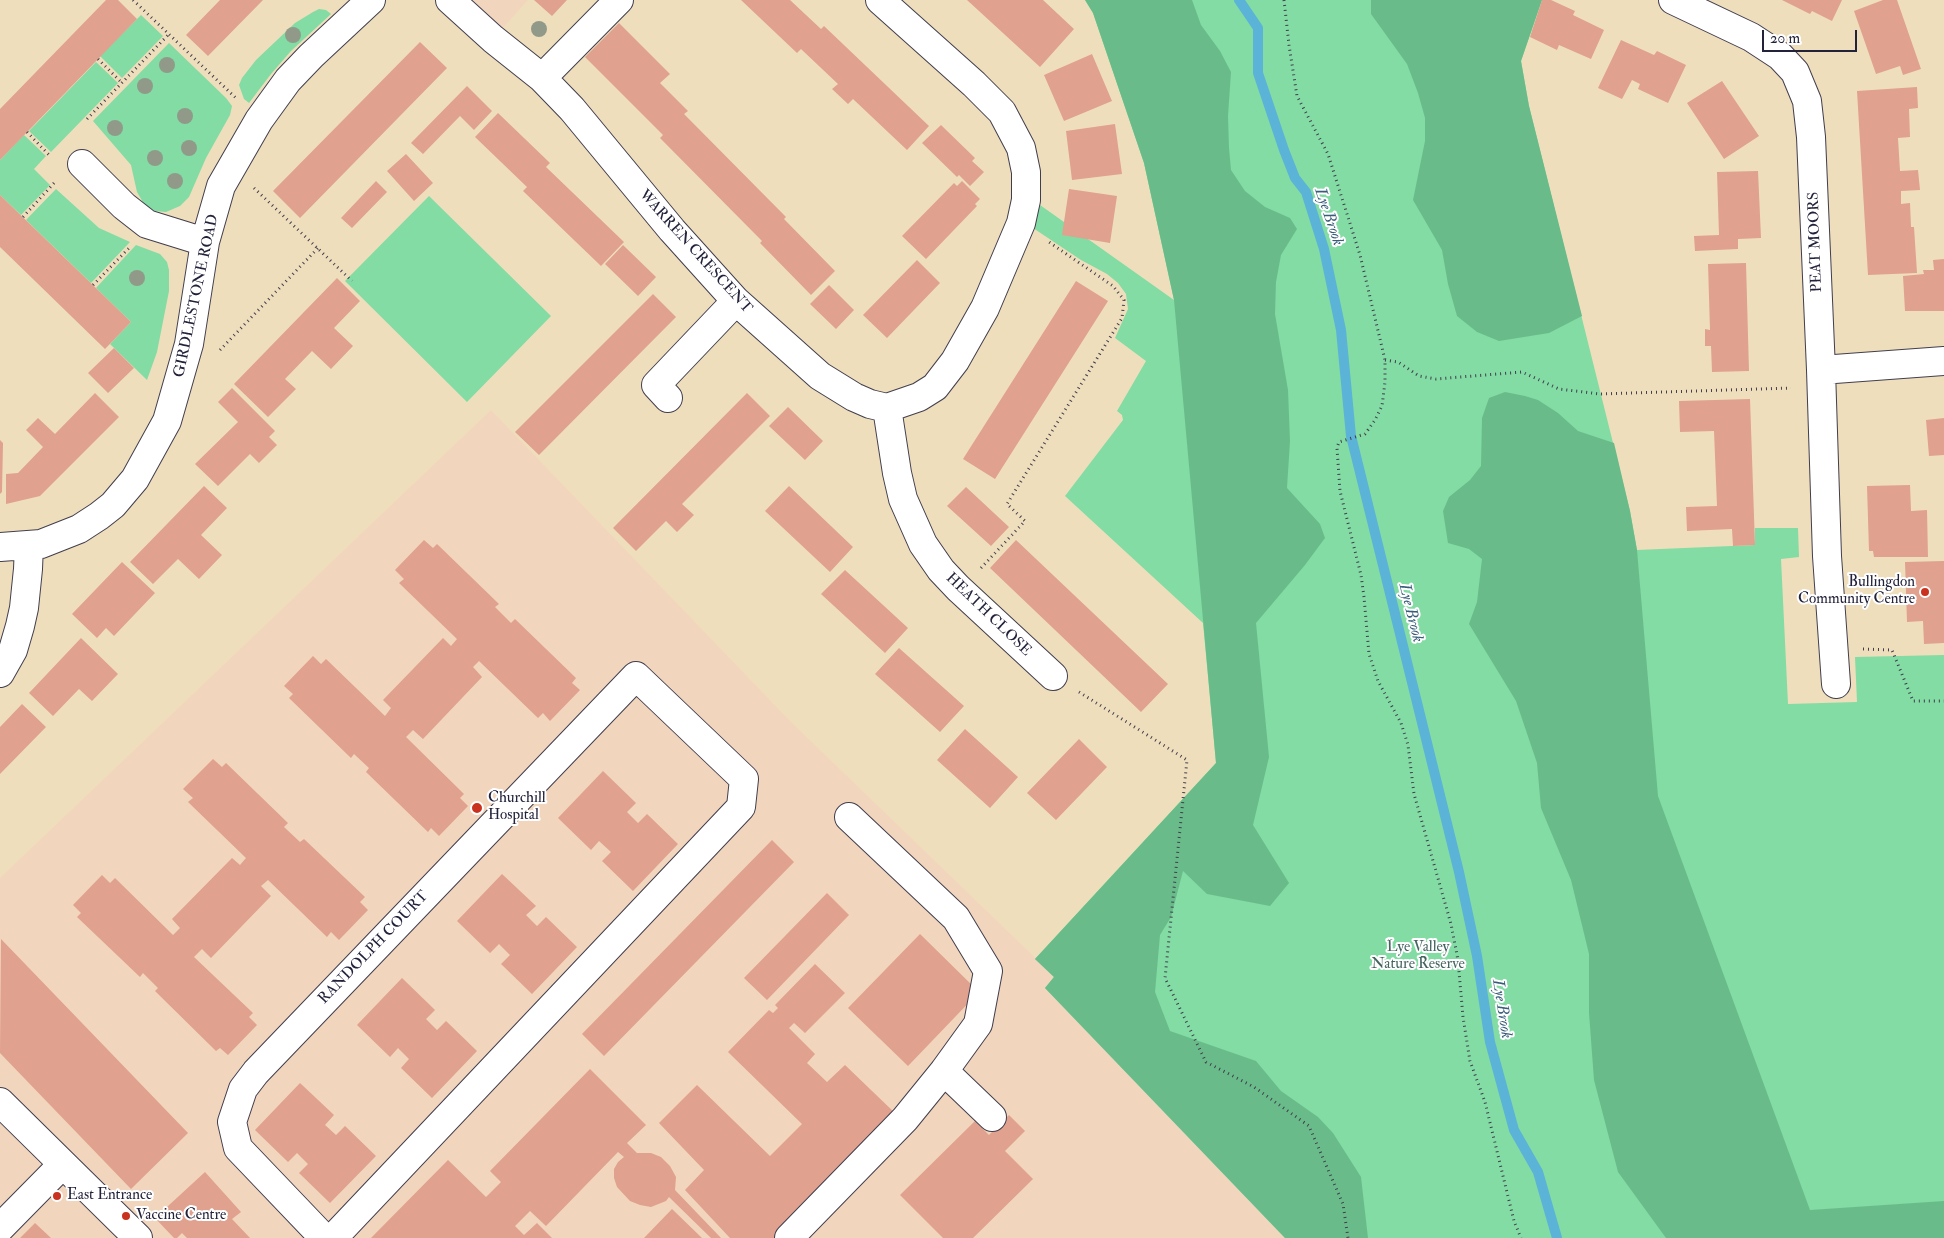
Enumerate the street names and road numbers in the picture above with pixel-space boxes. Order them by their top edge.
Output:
street label: WARREN CRESCENT [635,186,755,318]
street label: PEAT MOORS [1805,191,1827,293]
street label: GIRDLESTONE ROAD [171,213,223,379]
street label: HEATH CLOSE [941,570,1035,660]
street label: RANDOLPH COURT [315,888,433,1008]

